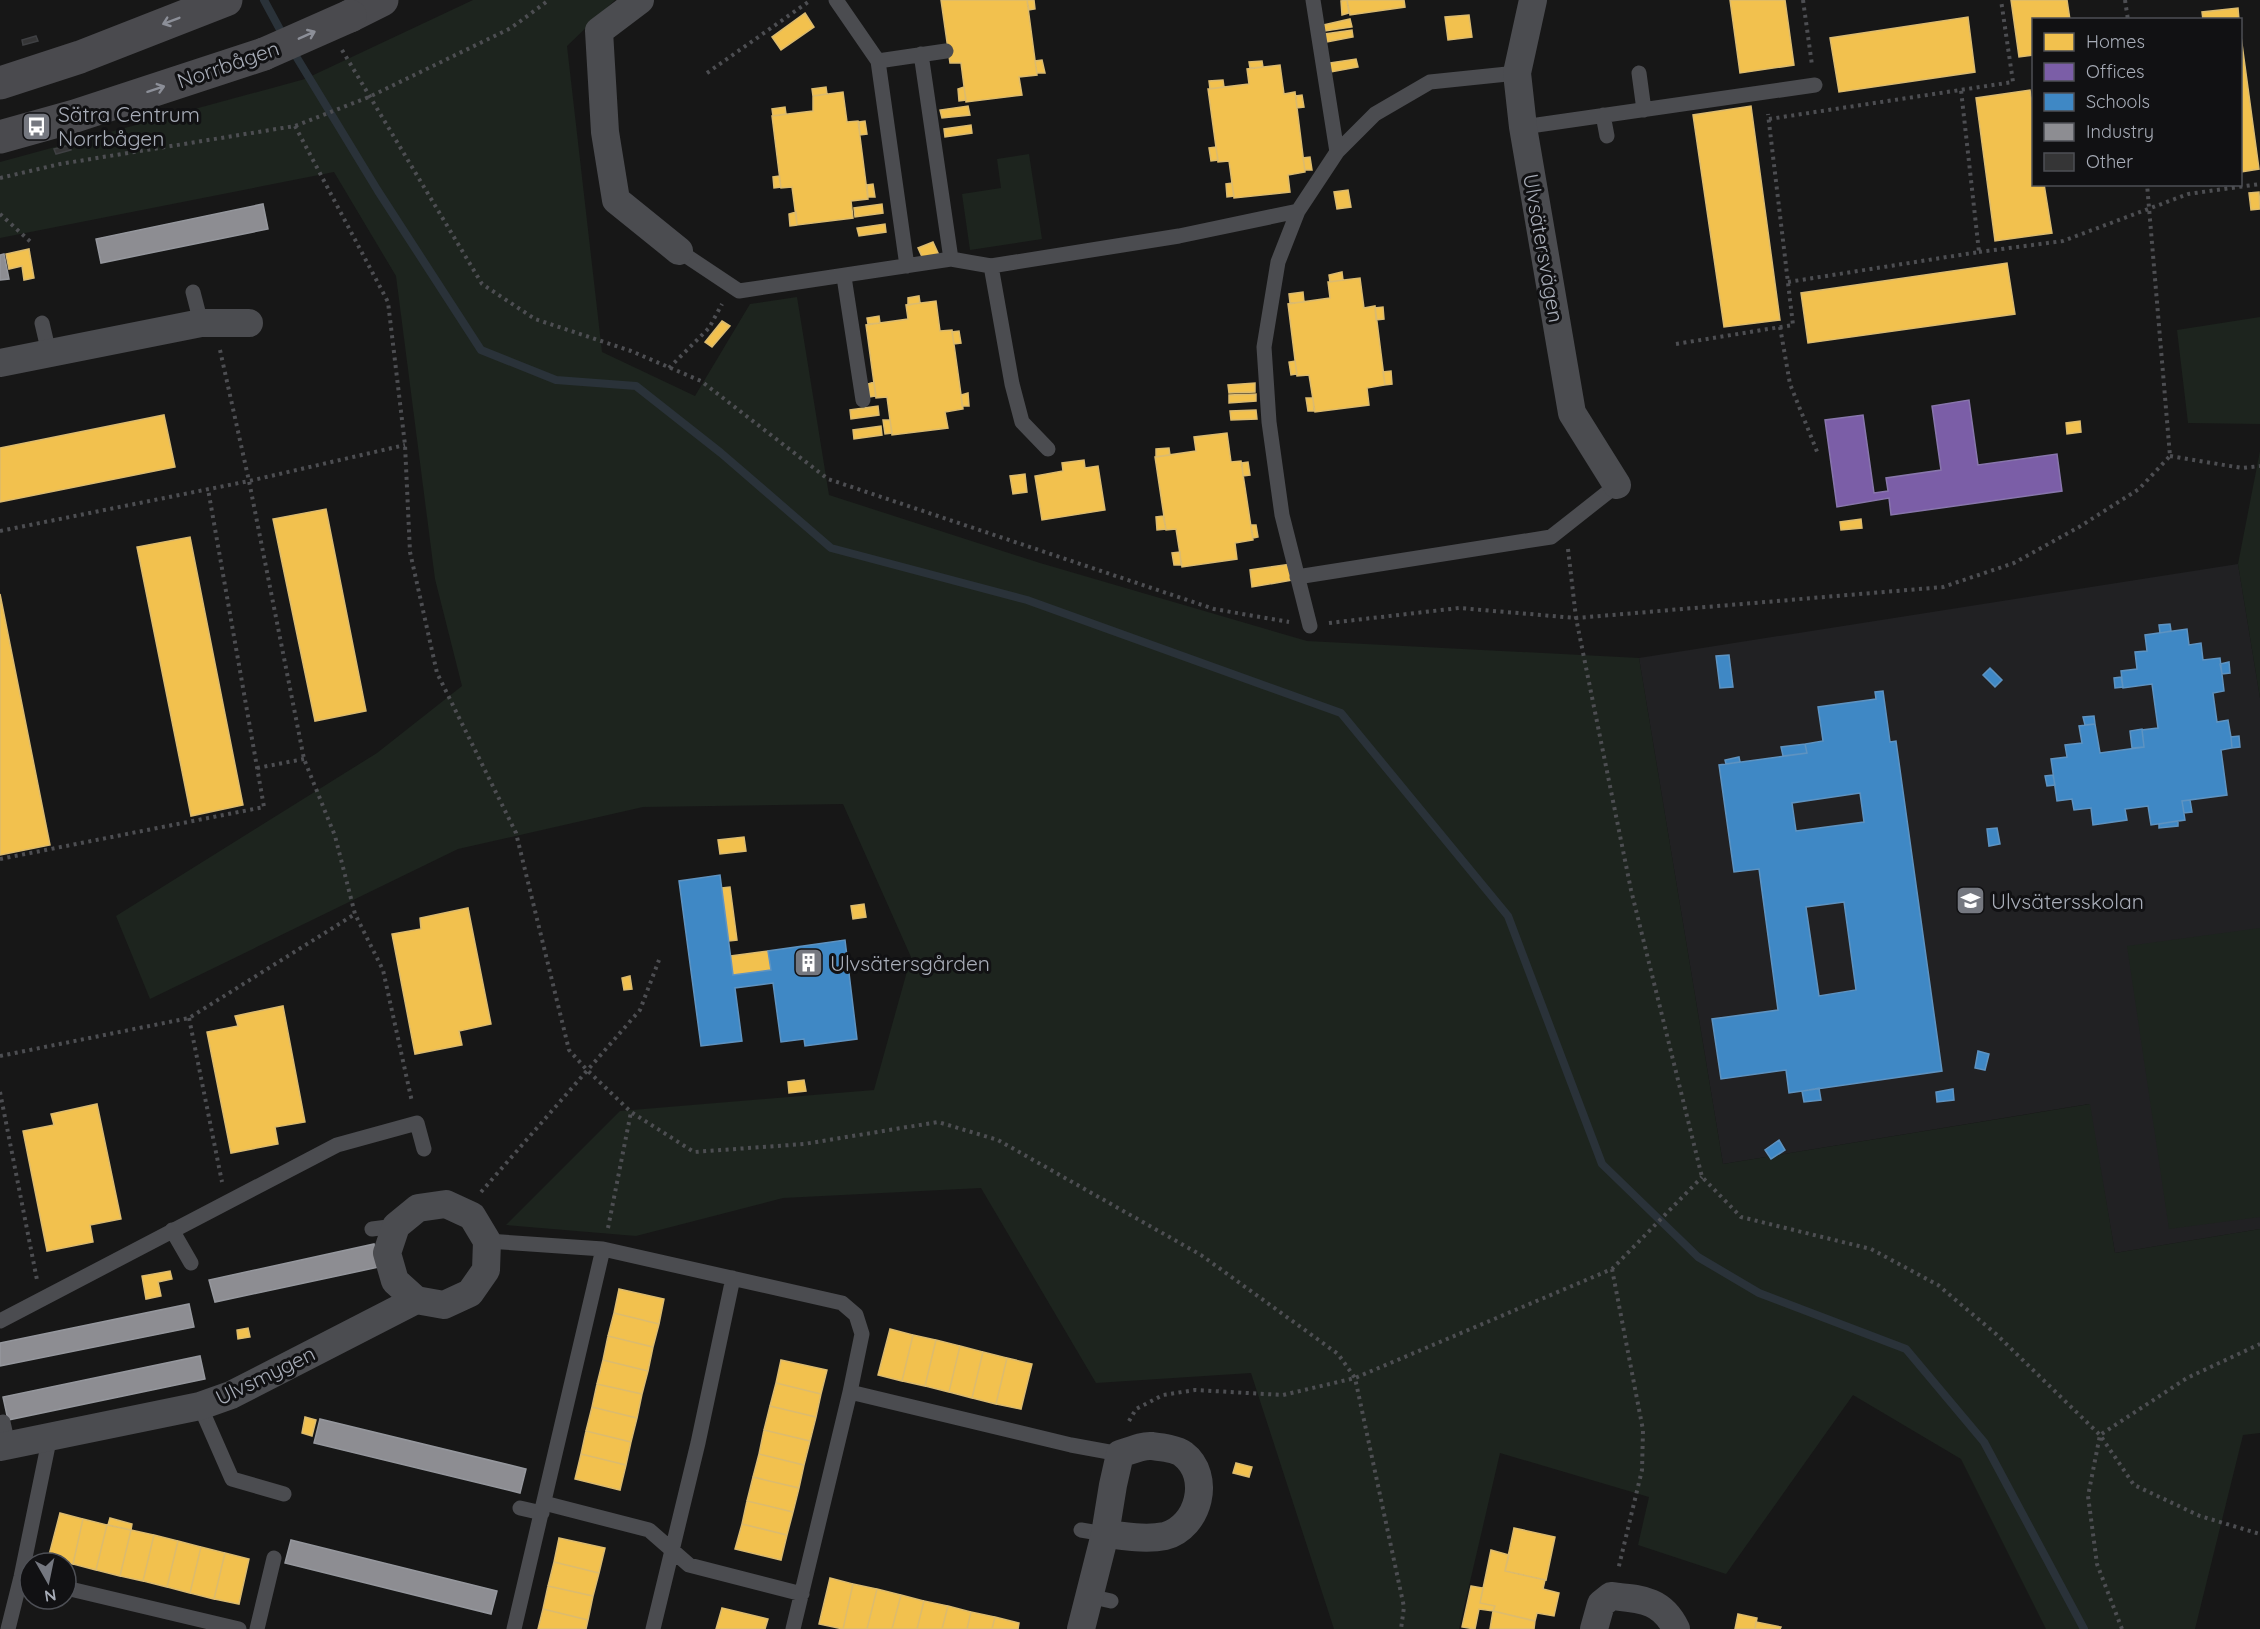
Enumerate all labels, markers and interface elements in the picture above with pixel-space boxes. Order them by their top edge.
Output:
one-way arrow [163,16,181,27]
legend [2032,18,2242,186]
one-way arrow [297,29,315,40]
text: Homes [2086,30,2145,53]
street label: Norrbågen [174,34,282,94]
text: Offices [2086,60,2145,83]
one-way arrow [146,83,165,94]
text: Schools [2086,90,2150,113]
place label: Sätra Centrum Norrbågen [58,101,200,151]
bus stop icon: Sätra Centrum Norrbågen [21,110,53,142]
text: Industry [2086,120,2154,143]
text: Other [2086,150,2133,173]
street label: Ulvsätersvägen [1518,172,1570,324]
school or university icon: Ulvsätersskolan [1954,885,1986,917]
place label: Ulvsätersskolan [1991,888,2144,914]
building icon: Ulvsätersgården [793,947,825,979]
place label: Ulvsätersgården [830,950,990,976]
street label: Ulvsmygen [211,1340,319,1410]
north arrow [18,1551,78,1611]
text: N [43,1585,58,1607]

